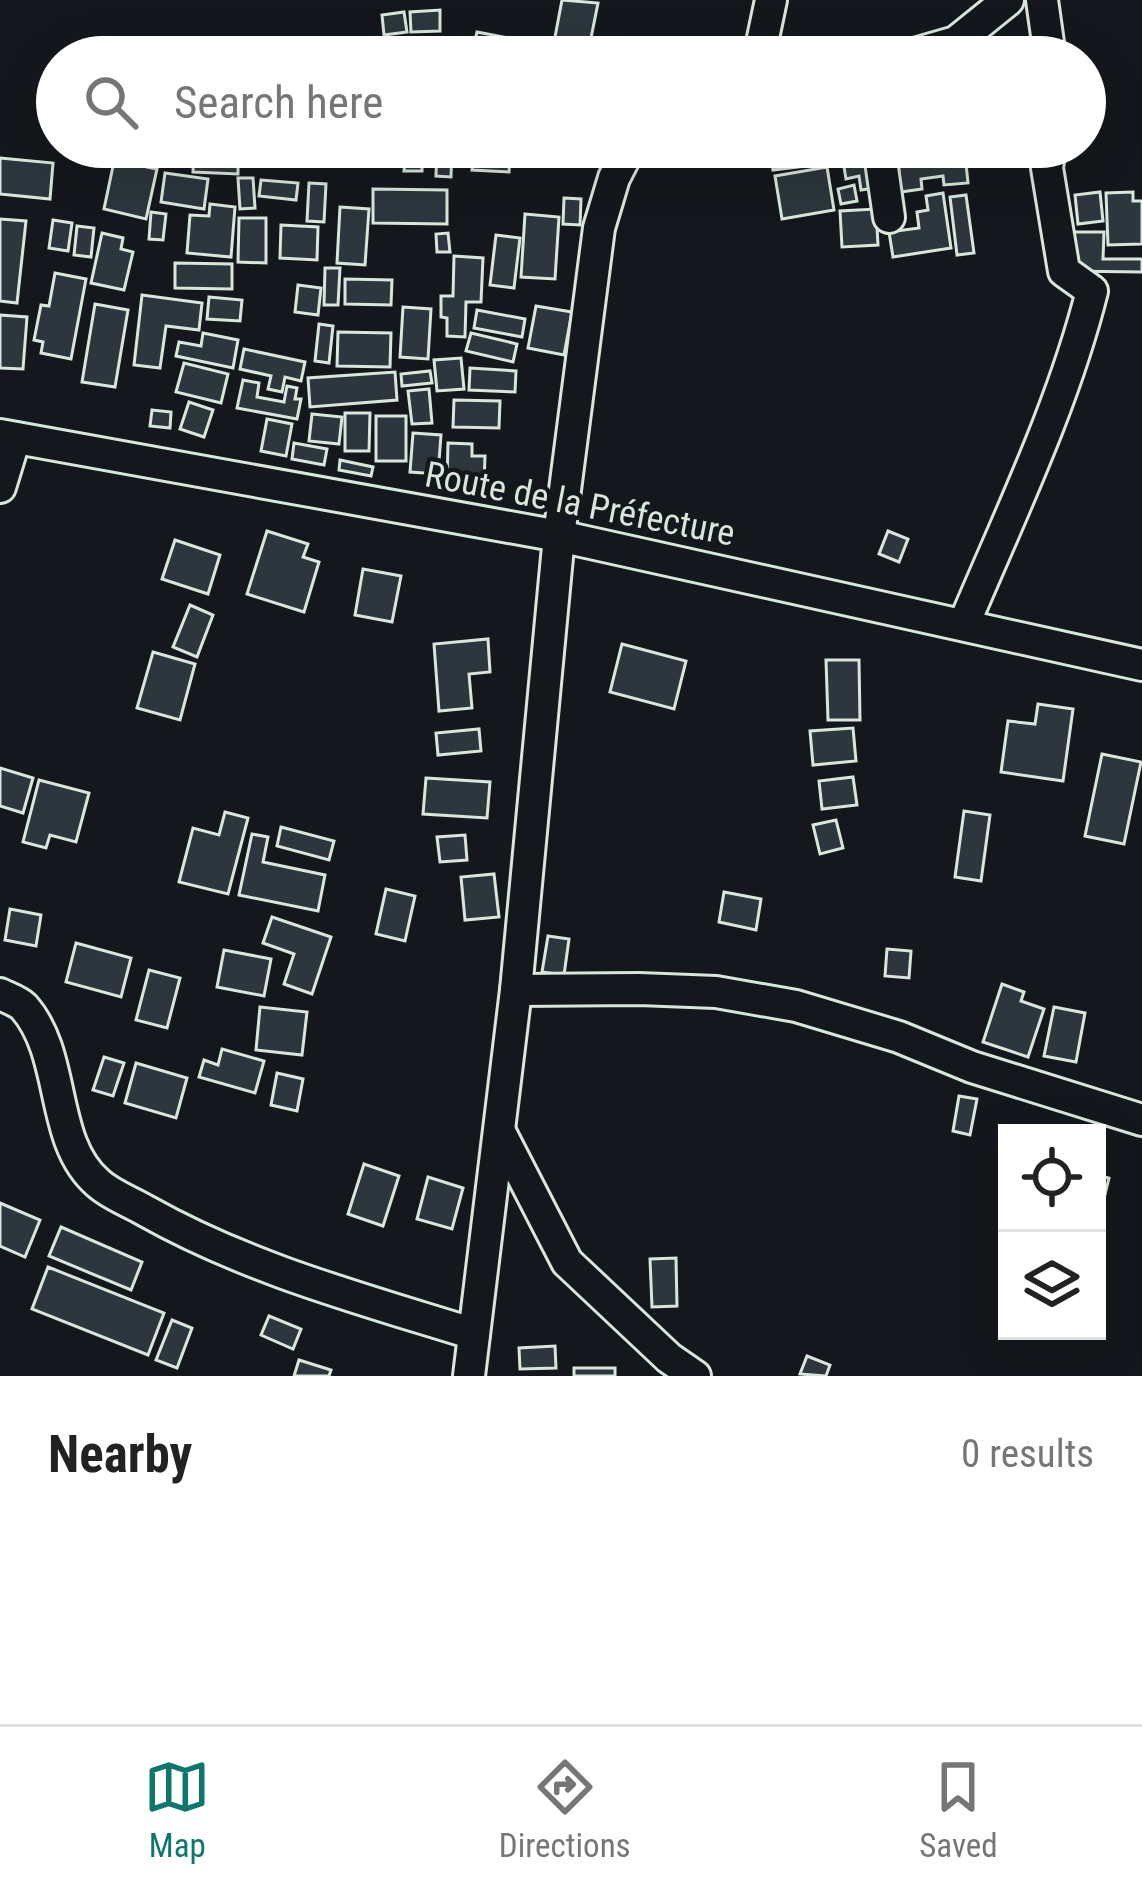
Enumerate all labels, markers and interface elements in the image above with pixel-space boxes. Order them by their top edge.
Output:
search box [36,36,1106,168]
icon: search [78,69,144,135]
text: Search here [174,76,383,129]
street label: Route de la Préfecture [422,453,738,555]
map controls [998,1124,1106,1340]
button: locate [998,1124,1106,1232]
button: layers [998,1232,1106,1340]
text: Nearby [48,1425,192,1484]
text: 0 results [961,1431,1094,1477]
tab: Map [144,1754,210,1865]
tab: Directions [499,1754,631,1865]
tab: Saved [919,1754,998,1865]

